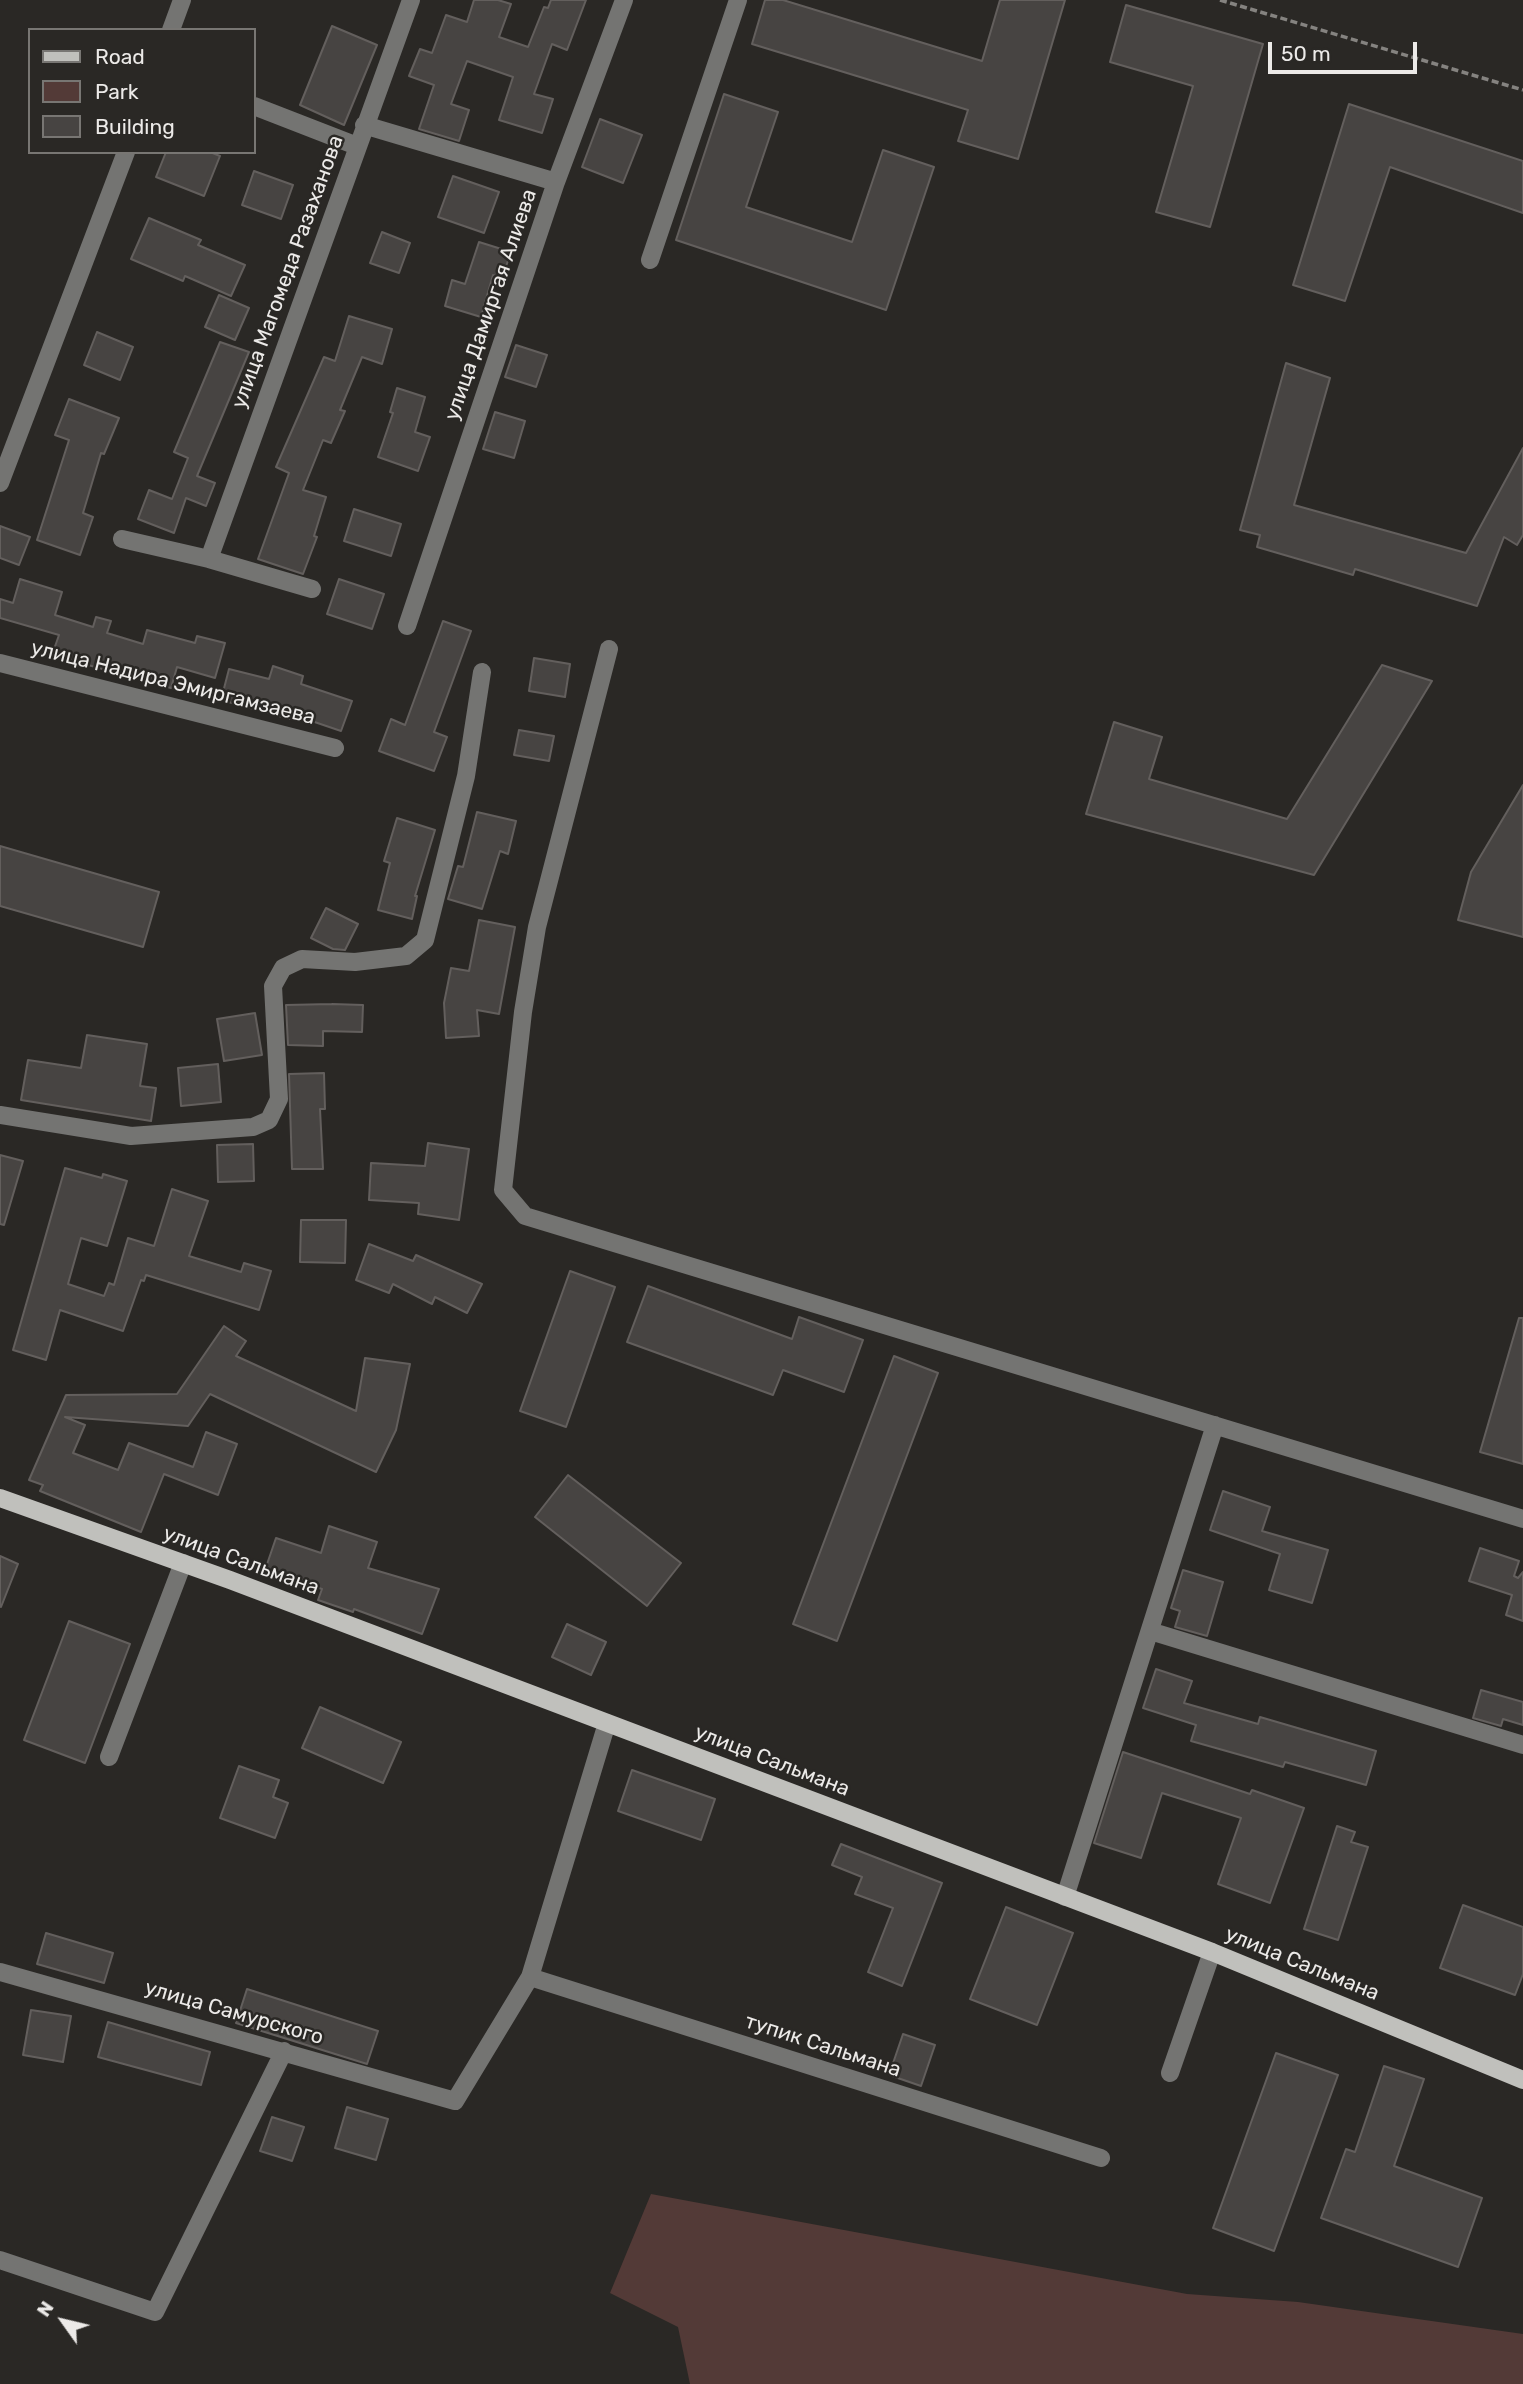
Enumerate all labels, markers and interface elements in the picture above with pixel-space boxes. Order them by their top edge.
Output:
legend [28,28,256,154]
scale bar [1271,28,1420,72]
text: 50 m [1281,41,1331,66]
text: Road [95,44,145,69]
text: Park [95,79,139,104]
text: Building [95,114,175,139]
street label: улица Магомеда Разаханова [227,132,349,412]
street label: улица Дамиргая Алиева [440,186,542,424]
street label: улица Надира Эмиргамзаева [28,635,318,731]
street label: улица Сальмана [160,1521,322,1601]
street label: улица Сальмана [691,1720,853,1802]
street label: улица Сальмана [1221,1922,1383,2006]
street label: улица Самурского [142,1975,326,2051]
street label: тупик Сальмана [742,2009,904,2083]
north arrow [28,2286,98,2356]
text: N [32,2297,59,2321]

